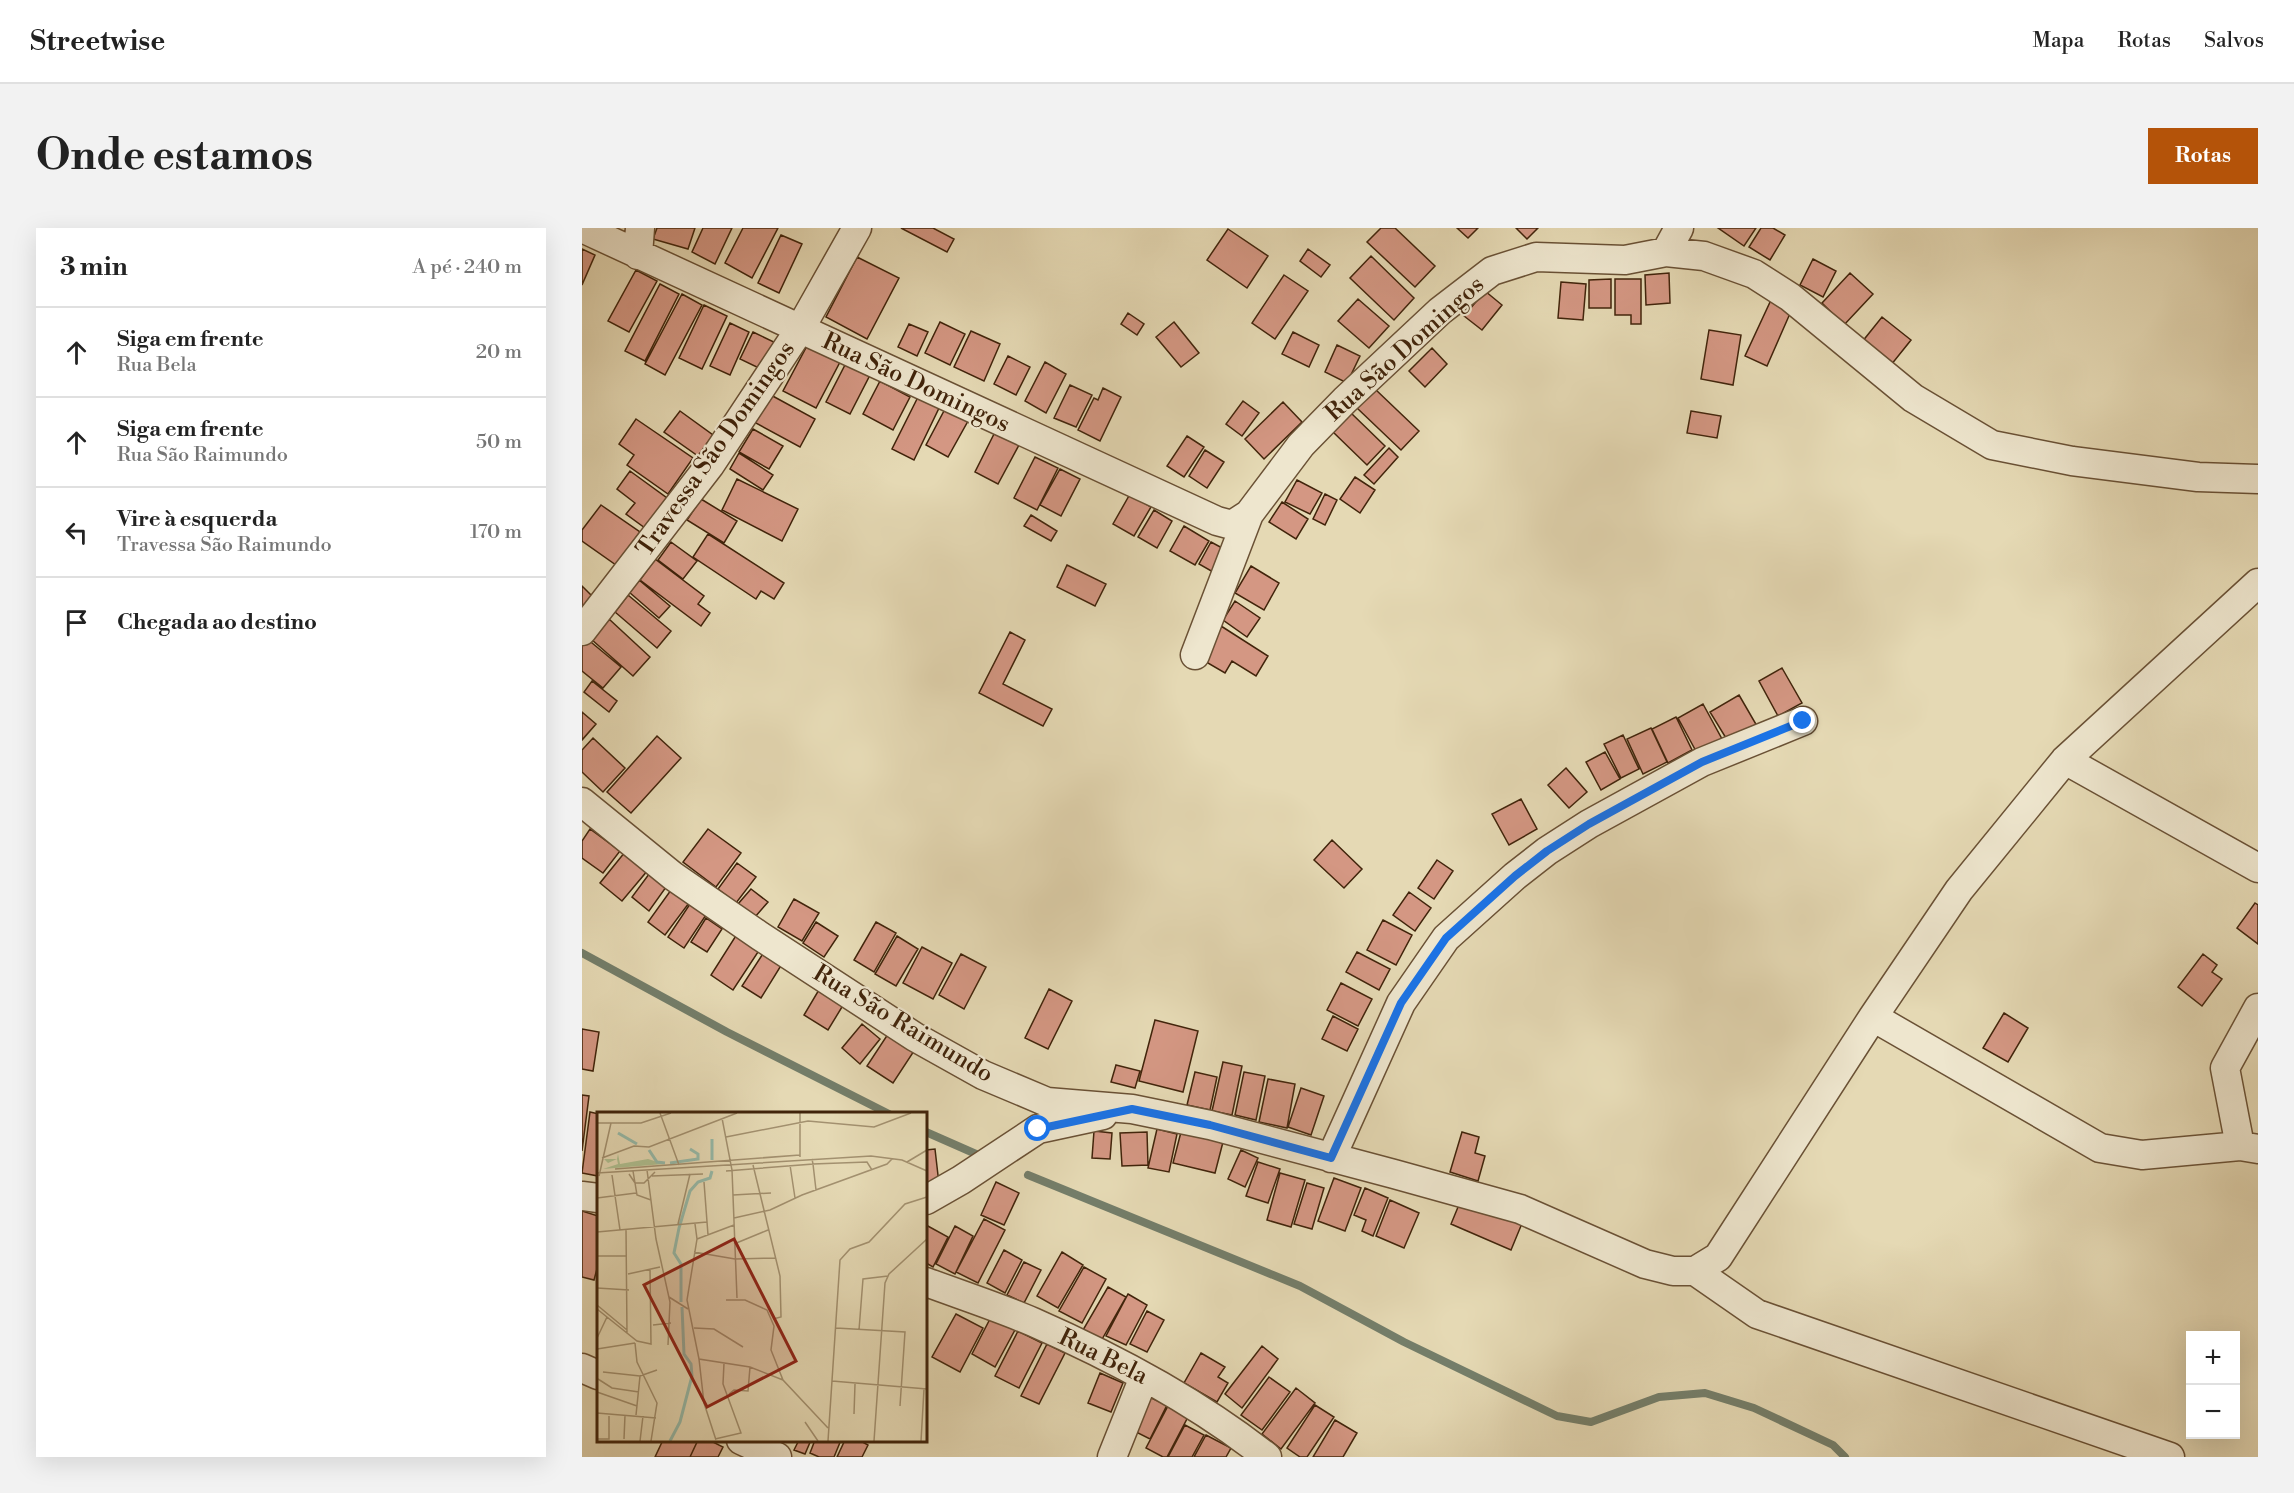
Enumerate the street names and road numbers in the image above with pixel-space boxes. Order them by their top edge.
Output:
street label: Rua São Domingos [1319,270,1491,428]
street label: Rua São Domingos [817,326,1015,440]
street label: Travessa São Domingos [630,336,802,562]
street label: Rua São Raimundo [807,958,999,1090]
street label: Rua Bela [1053,1323,1153,1392]

